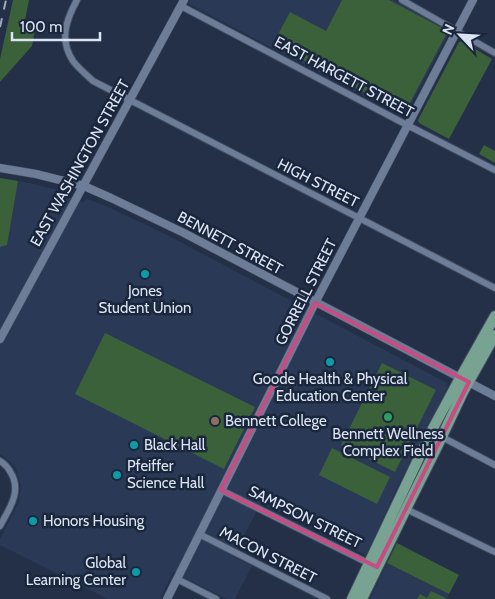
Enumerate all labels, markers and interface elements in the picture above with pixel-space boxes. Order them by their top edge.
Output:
scale bar [12,10,100,42]
north arrow [435,10,485,60]
text: 100 m [20,18,62,36]
text: N [438,21,458,38]
street label: EAST HARGETT STREET [271,33,417,121]
street label: EAST WASHINGTON STREET [27,76,133,250]
street label: HIGH STREET [274,155,362,211]
street label: BENNETT STREET [174,208,286,278]
street label: GORRELL STREET [271,236,341,348]
marker: Jones Student Union [139,268,151,280]
place label: Jones Student Union [99,282,191,317]
marker: Goode Health & Physical Education Center [324,356,336,368]
place label: Goode Health & Physical Education Center [253,370,408,405]
marker: Bennett Wellness Complex Field [382,411,394,423]
place label: Bennett College [225,412,327,430]
marker: Bennett College [209,415,221,427]
place label: Bennett Wellness Complex Field [332,425,444,460]
place label: Black Hall [144,436,206,454]
marker: Black Hall [128,439,140,451]
place label: Pfeiffer Science Hall [127,457,205,492]
marker: Pfeiffer Science Hall [111,469,123,481]
street label: SAMPSON STREET [246,482,364,552]
place label: Honors Housing [43,512,145,530]
marker: Honors Housing [27,515,39,527]
street label: MACON STREET [217,523,319,587]
place label: Global Learning Center [26,554,126,589]
marker: Global Learning Center [130,566,142,578]

